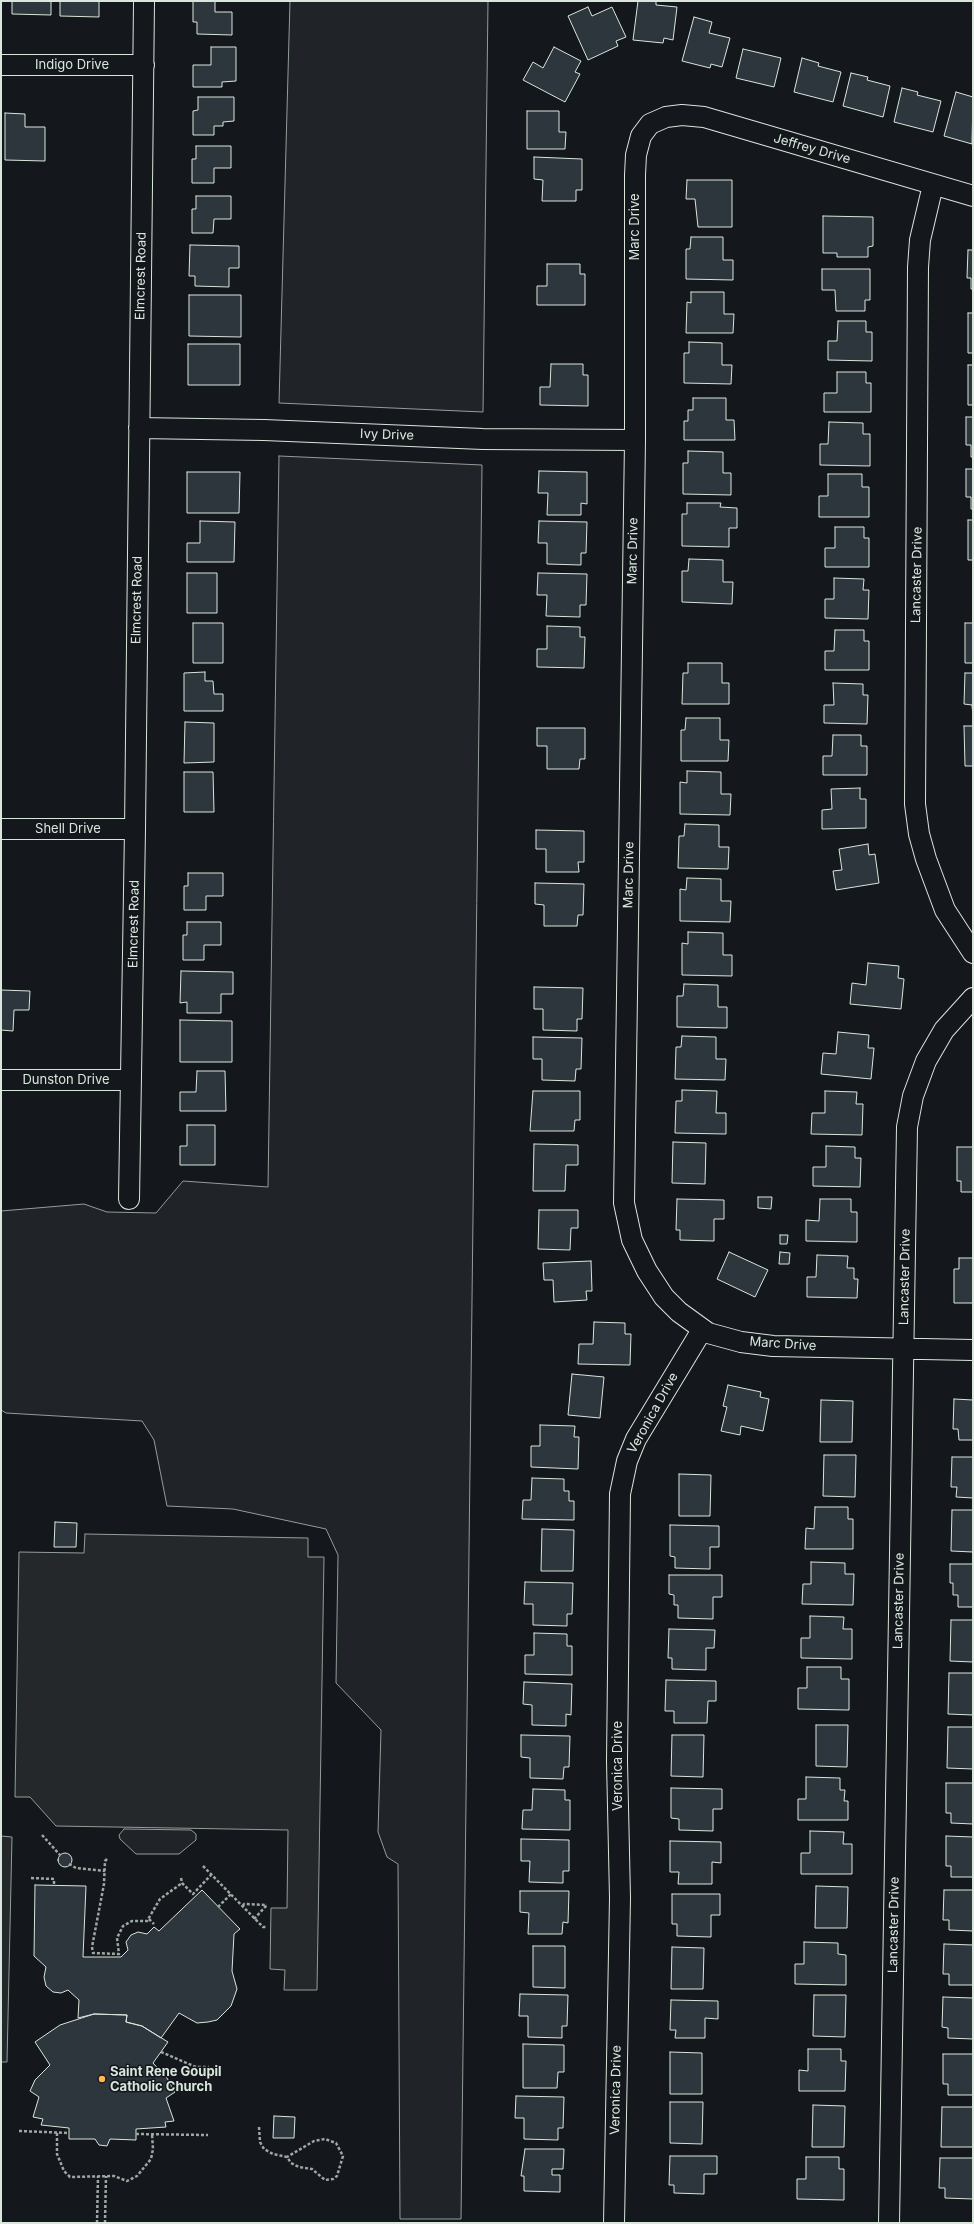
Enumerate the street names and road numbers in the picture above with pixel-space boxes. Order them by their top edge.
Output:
street label: Indigo Drive [35,57,109,73]
street label: Jeffrey Drive [772,131,852,167]
street label: Marc Drive [627,193,643,261]
street label: Elmcrest Road [132,232,150,320]
street label: Ivy Drive [360,426,414,444]
street label: Marc Drive [625,517,641,585]
street label: Lancaster Drive [908,527,926,623]
street label: Elmcrest Road [128,556,146,644]
street label: Shell Drive [35,821,101,837]
street label: Marc Drive [621,841,637,909]
street label: Elmcrest Road [125,880,143,968]
street label: Dunston Drive [22,1072,110,1088]
street label: Lancaster Drive [896,1229,914,1325]
street label: Marc Drive [749,1334,817,1354]
street label: Veronica Drive [624,1370,682,1456]
street label: Lancaster Drive [890,1553,908,1649]
street label: Veronica Drive [610,1721,626,1811]
street label: Lancaster Drive [885,1877,903,1973]
street label: Veronica Drive [607,2045,625,2135]

